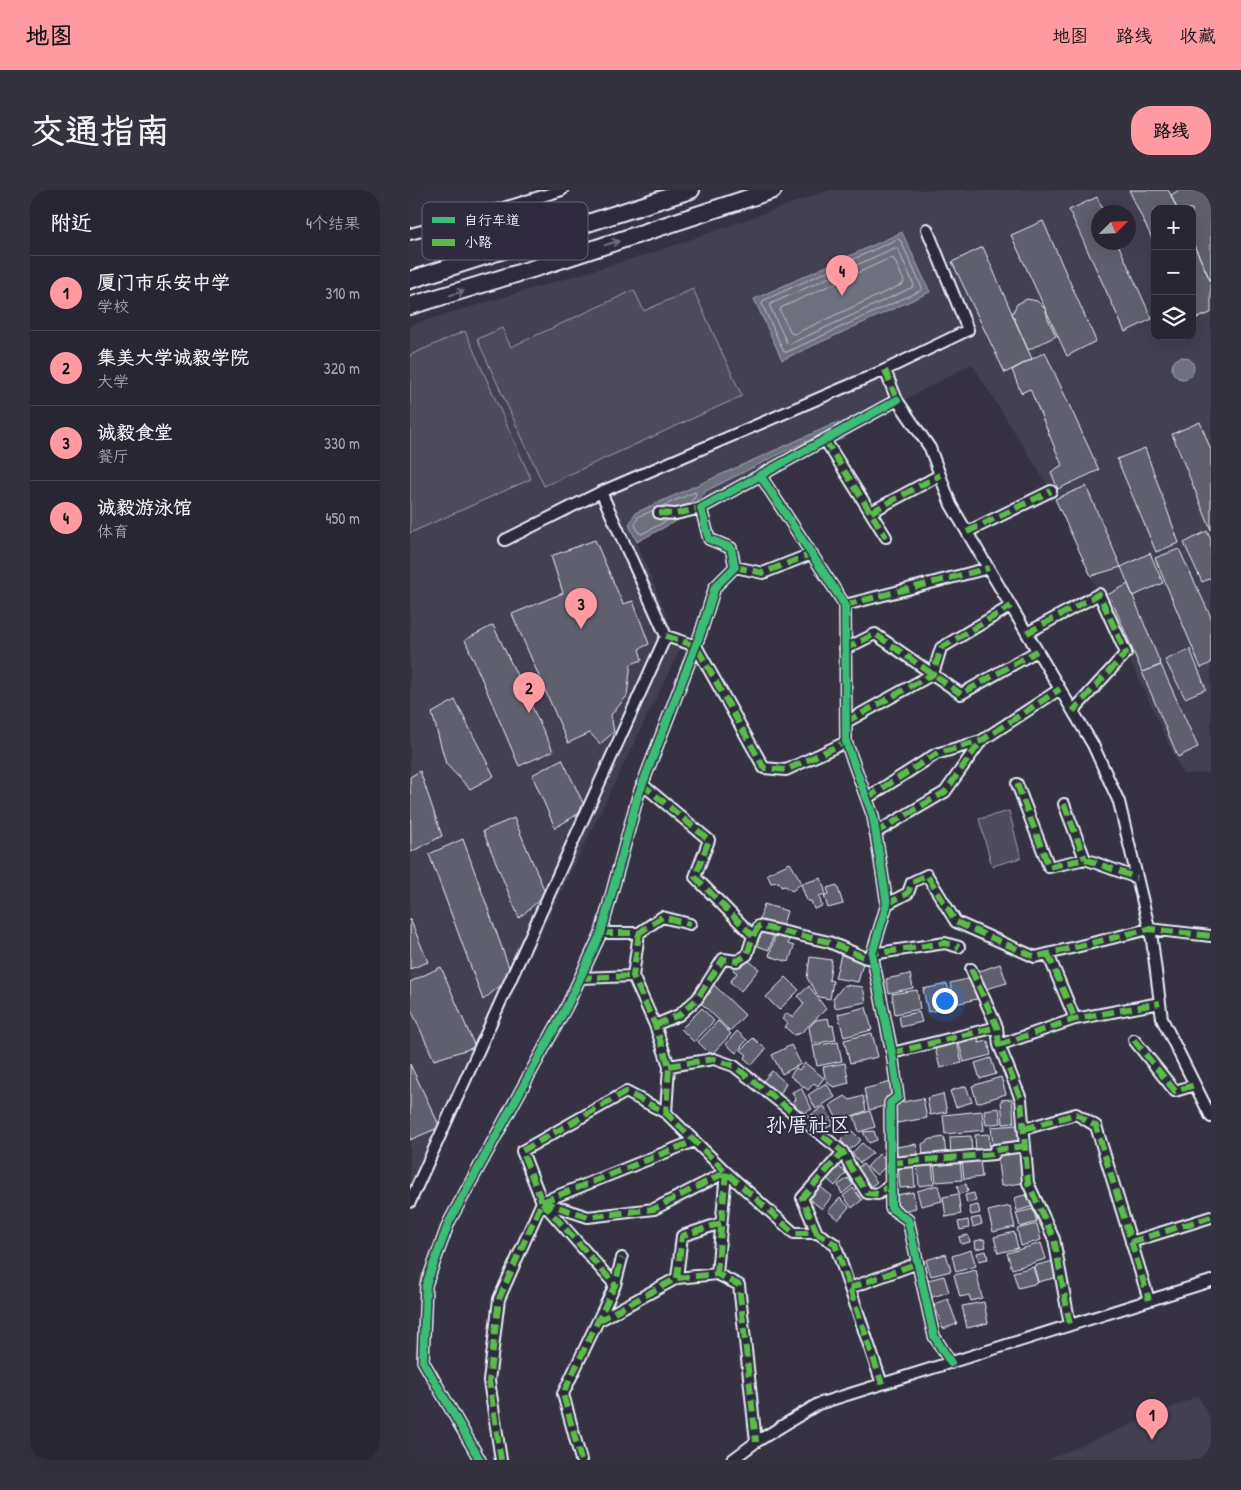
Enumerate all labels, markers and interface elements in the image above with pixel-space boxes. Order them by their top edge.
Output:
text: 地图 [25,19,73,51]
text: 地图 [1052,23,1088,48]
text: 路线 [1116,23,1152,48]
text: 收藏 [1180,23,1216,48]
button: 路线 [1131,106,1211,155]
text: 交通指南 [30,107,170,154]
legend [422,202,588,260]
north arrow [1091,205,1136,250]
map controls [1151,205,1196,340]
button: + [1151,205,1196,250]
text: 附近 [50,208,92,237]
text: 自行车道 [464,210,520,229]
text: 4个结果 [306,212,360,234]
text: 小路 [464,232,492,251]
one-way arrow [603,238,619,248]
button: − [1151,250,1196,295]
pin: 4 [826,255,858,296]
text: 厦门市乐安中学 [97,269,230,295]
text: 1 [63,282,69,304]
text: 310 m [325,282,360,304]
one-way arrow [448,287,464,297]
text: 学校 [97,295,129,317]
button: layers [1151,295,1196,340]
text: 集美大学诚毅学院 [97,344,249,370]
text: 2 [62,357,70,379]
text: 320 m [324,357,360,379]
text: 大学 [97,370,129,392]
text: 诚毅食堂 [97,419,173,445]
text: 3 [62,432,70,454]
text: 330 m [324,432,360,454]
text: 餐厅 [97,445,129,467]
text: 诚毅游泳馆 [97,494,192,520]
text: 4 [63,507,69,529]
text: 450 m [326,507,360,529]
text: 体育 [97,520,129,542]
pin: 3 [565,588,597,629]
pin: 2 [513,672,545,713]
your location [932,988,958,1014]
district label: 孙厝社区 [766,1110,850,1139]
pin: 1 [1136,1399,1168,1440]

